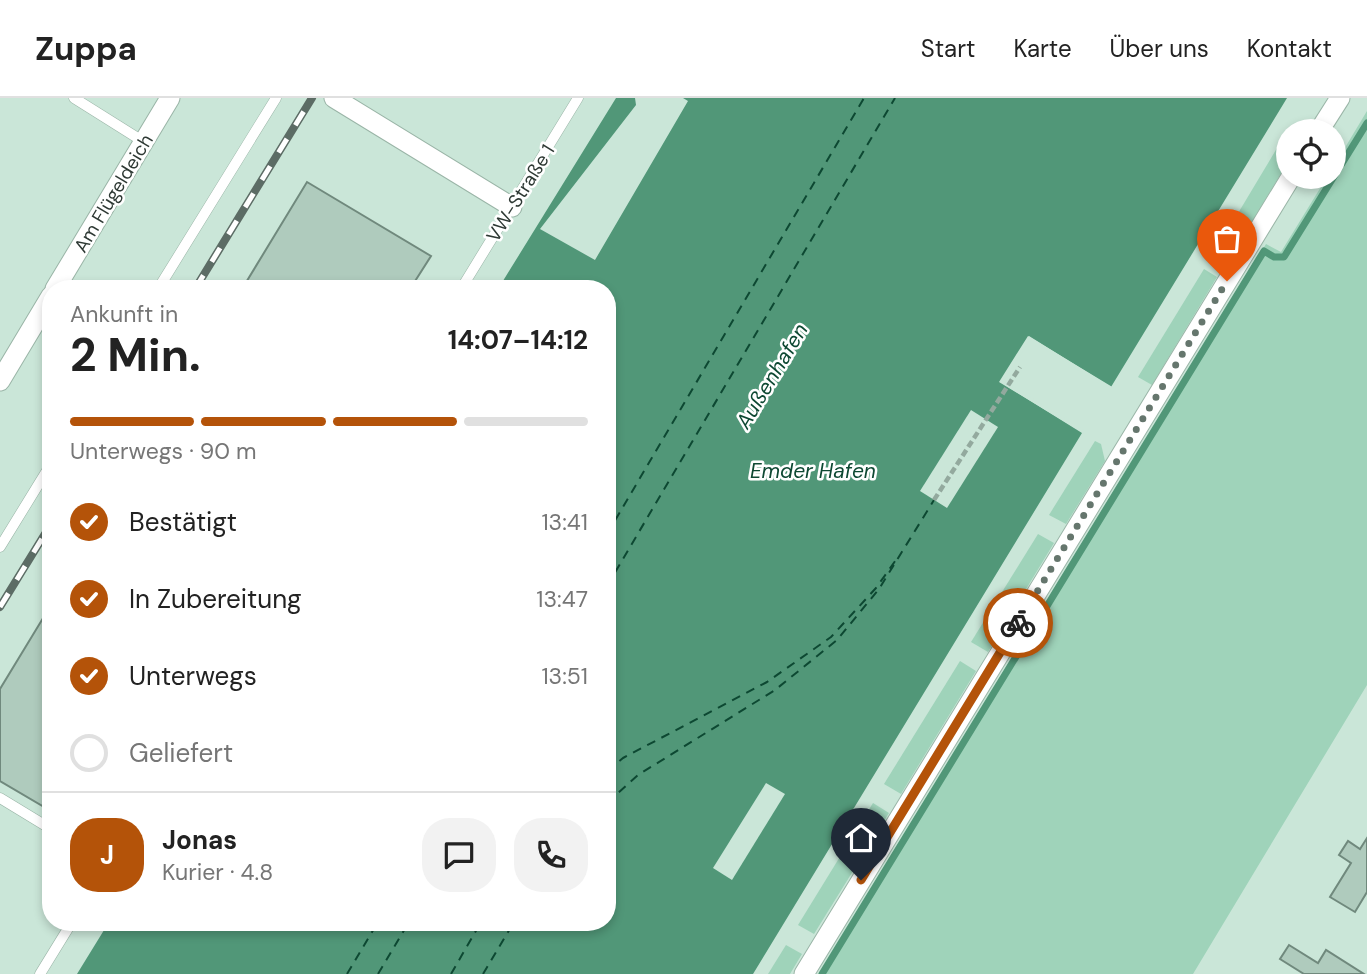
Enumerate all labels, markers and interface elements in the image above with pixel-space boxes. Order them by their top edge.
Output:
text: Zuppa [35,27,137,70]
text: Start [921,33,975,64]
text: Karte [1013,33,1072,64]
text: Über uns [1110,33,1209,64]
text: Kontakt [1247,33,1332,64]
map controls [1276,119,1346,189]
button: locate [1276,119,1346,189]
street label: Am Flügeldeich [68,129,159,257]
street label: VW-Straße 1 [481,140,560,247]
pin [1197,209,1257,281]
icon: bag [1208,220,1246,258]
text: Ankunft in [70,299,178,329]
water label: Außenhafen [729,318,814,435]
text: 14:07–14:12 [448,323,588,357]
text: 2 Min. [70,325,201,385]
text: Unterwegs · 90 m [70,436,257,466]
water label: Emder Hafen [750,457,876,485]
icon: check [70,503,108,541]
text: Bestätigt [129,505,237,539]
text: 13:41 [541,507,588,537]
icon: check [70,580,108,618]
text: In Zubereitung [129,582,302,616]
text: 13:47 [536,584,588,614]
courier [983,588,1053,658]
icon: bike [999,604,1037,642]
icon: check [70,657,108,695]
text: Unterwegs [129,659,257,693]
text: 13:51 [541,661,588,691]
text: Geliefert [129,736,233,770]
pin [831,808,891,880]
button: chat [422,818,496,892]
button: phone [514,818,588,892]
icon: home [842,819,880,857]
text: Jonas [162,823,237,857]
text: J [100,838,114,872]
text: Kurier · 4.8 [162,857,273,887]

